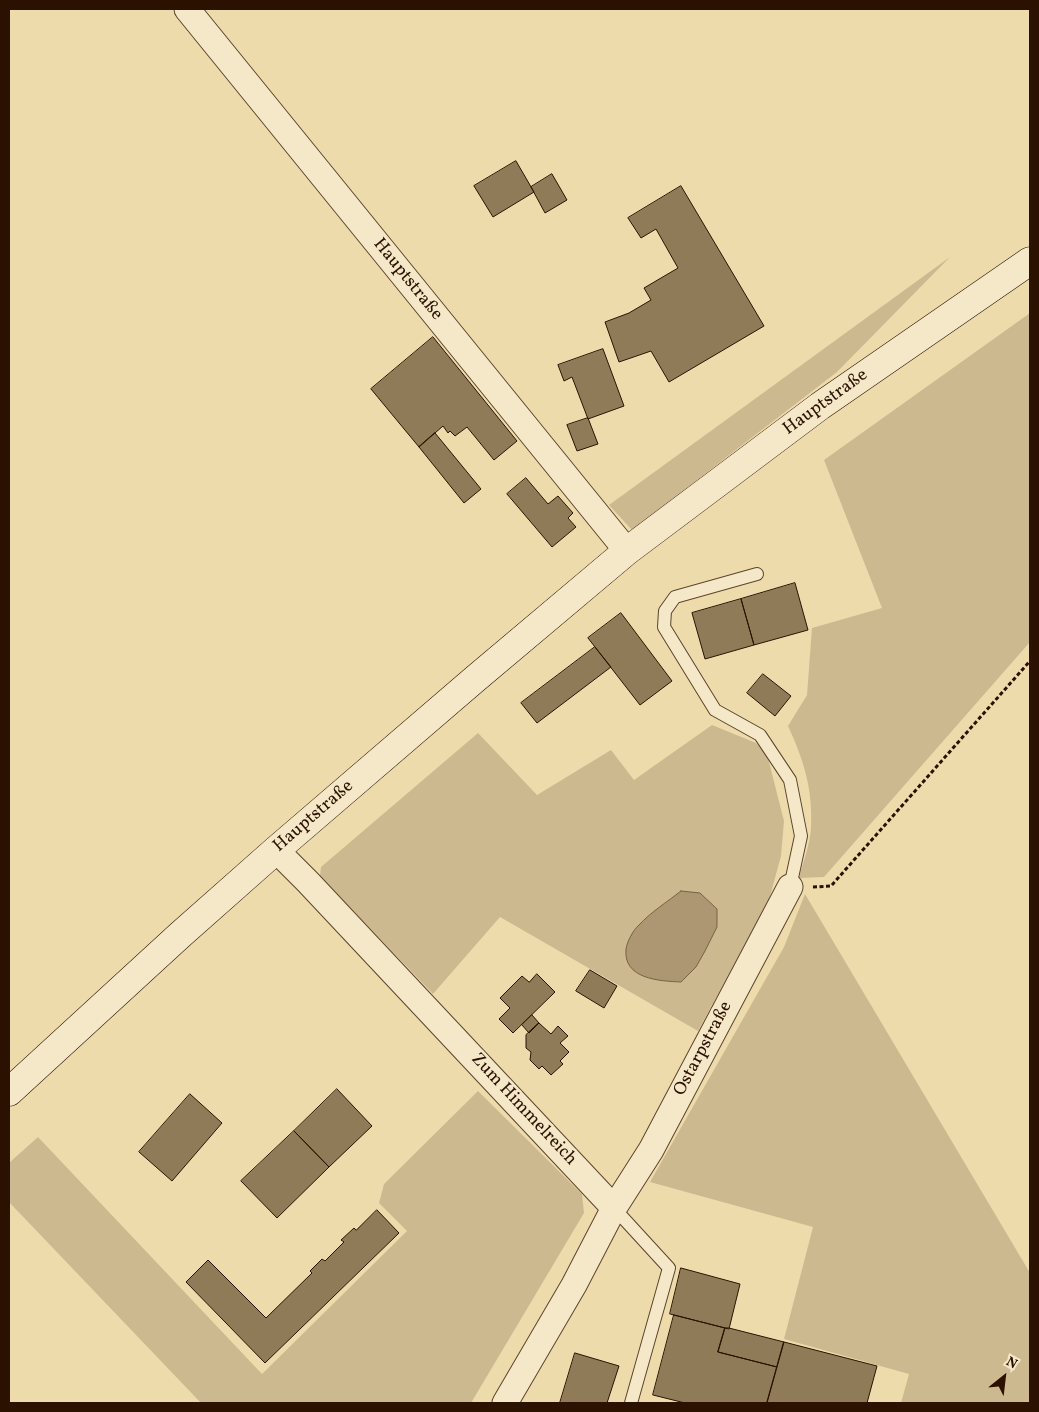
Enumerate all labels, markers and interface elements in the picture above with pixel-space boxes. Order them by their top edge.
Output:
street label: Hauptstraße [367,235,447,325]
street label: Hauptstraße [780,365,872,441]
street label: Hauptstraße [270,776,358,858]
street label: Ostarpstraße [670,998,738,1100]
street label: Zum Himmelreich [465,1049,581,1171]
north arrow [979,1352,1029,1402]
text: N [1002,1353,1021,1374]

